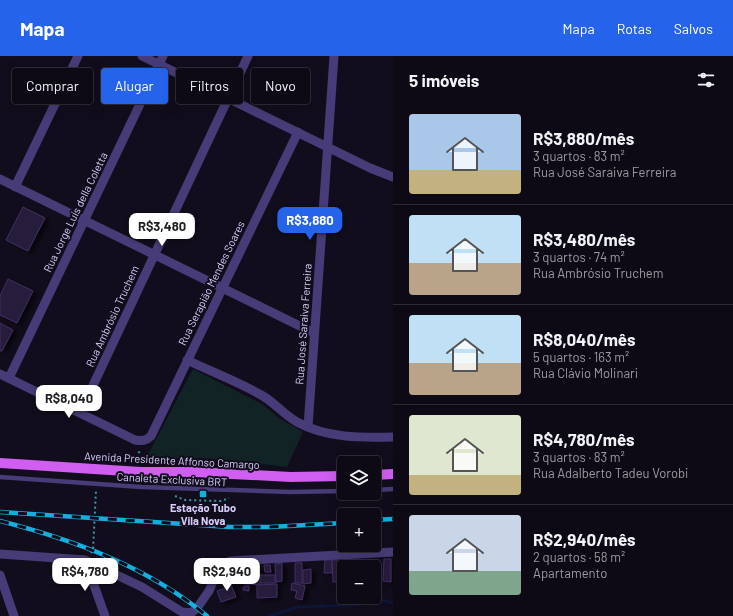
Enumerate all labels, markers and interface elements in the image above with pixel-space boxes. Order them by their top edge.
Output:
text: Mapa [20,17,64,40]
text: Mapa [563,20,595,37]
text: Rotas [617,20,652,37]
text: Salvos [674,20,713,37]
chip: Comprar [12,68,93,104]
chip: Alugar [101,68,168,104]
chip: Filtros [176,68,243,104]
chip: Novo [251,68,310,104]
icon: filters [695,69,717,91]
text: 5 imóveis [409,70,479,90]
text: R$3,880/mês [533,128,634,148]
icon: home [441,130,489,178]
text: 3 quartos · 83 m² [533,148,625,164]
street label: Rua Jorge Luís della Coletta [40,150,110,274]
text: Rua José Saraiva Ferreira [533,164,676,180]
pin: R$3,880 [273,207,347,241]
text: R$3,880 [286,212,334,228]
pin: R$3,480 [125,213,199,247]
text: R$3,480 [138,218,186,234]
street label: Rua Serapião Mendes Soares [175,219,247,347]
text: R$3,480/mês [533,229,635,249]
icon: home [441,231,489,279]
text: 3 quartos · 74 m² [533,249,625,265]
street label: Rua Ambrósio Truchem [83,263,141,369]
street label: Rua José Saraiva Ferreira [292,263,314,385]
text: Rua Ambrósio Truchem [533,265,664,281]
text: R$8,040/mês [533,329,635,349]
icon: home [441,331,489,379]
text: 5 quartos · 163 m² [533,349,629,365]
text: Rua Clávio Molinari [533,365,638,381]
pin: R$8,040 [32,385,106,419]
text: R$8,040 [45,390,93,406]
text: R$4,780/mês [533,429,635,449]
icon: home [441,431,489,479]
street label: Avenida Presidente Affonso Camargo [84,449,260,471]
text: 3 quartos · 83 m² [533,449,625,465]
map controls [337,456,381,604]
button: layers [337,456,381,500]
text: Rua Adalberto Tadeu Vorobi [533,465,688,481]
street label: Canaleta Exclusiva BRT [116,470,228,488]
marker: Estação Tubo Vila Nova [198,489,208,499]
place label: Estação Tubo Vila Nova [170,501,236,527]
button: + [337,508,381,552]
text: R$2,940/mês [533,529,636,549]
icon: home [441,531,489,579]
text: 2 quartos · 58 m² [533,549,625,565]
pin: R$4,780 [48,558,122,592]
pin: R$2,940 [190,558,264,592]
button: − [337,560,381,604]
text: R$4,780 [61,563,109,579]
text: R$2,940 [203,563,251,579]
text: Apartamento [533,565,607,581]

